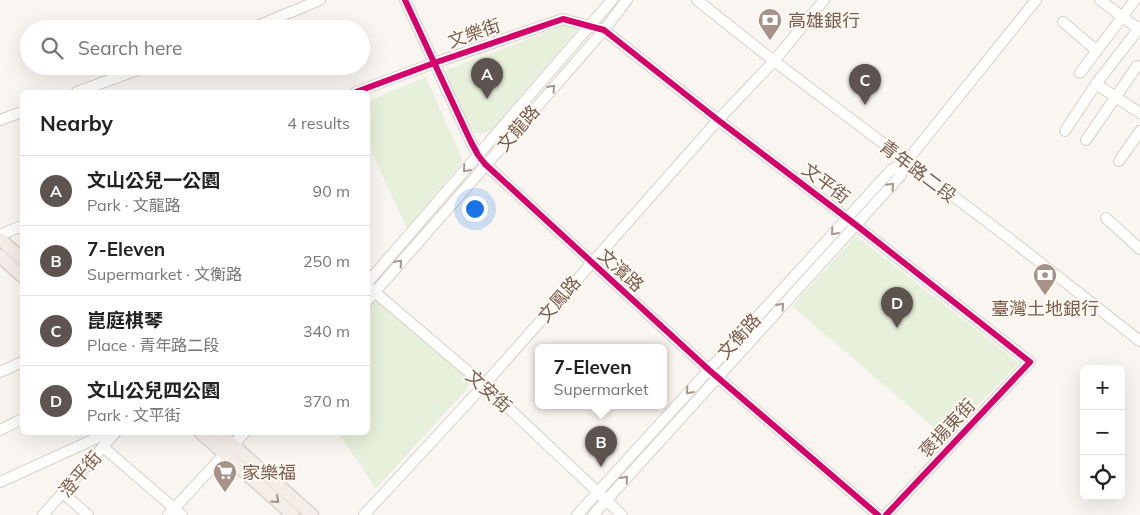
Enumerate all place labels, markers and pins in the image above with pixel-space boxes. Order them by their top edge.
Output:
bank icon: 高雄銀行 [757,7,783,41]
place label: 高雄銀行 [788,9,860,32]
pin: A [471,58,503,99]
pin: C [849,64,881,105]
bank icon: 臺灣土地銀行 [1032,262,1058,296]
pin: D [881,287,913,328]
place label: 臺灣土地銀行 [991,297,1099,320]
pin: B [585,426,617,467]
supermarket icon: 家樂福 [212,459,238,493]
place label: 家樂福 [242,461,296,484]

